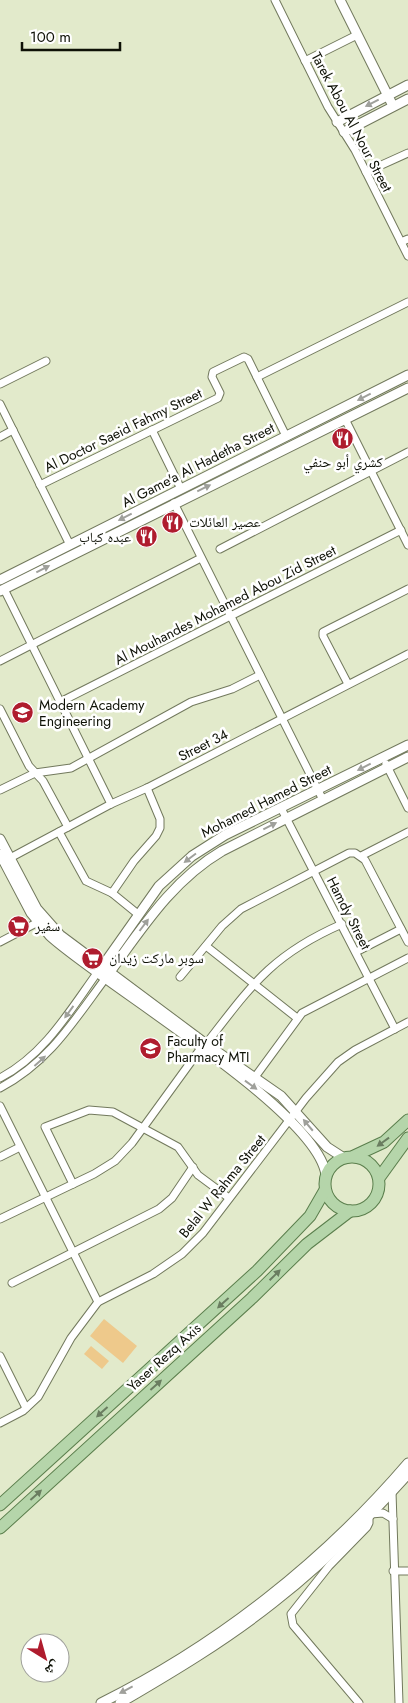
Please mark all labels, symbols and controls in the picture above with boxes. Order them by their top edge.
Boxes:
scale bar [22,20,120,52]
text: 100 m [30,26,71,48]
street label: Tarek Abou Al Nour Street [307,49,398,196]
one-way arrow [365,99,379,107]
street label: Al Doctor Saeid Fahmy Street [41,383,206,477]
one-way arrow [357,393,372,401]
street label: Al Game'a Al Hadetha Street [118,417,278,512]
restaurant icon: كشري أبو حنفي [331,427,355,451]
place label: كشري أبو حنفي [303,452,383,474]
one-way arrow [197,484,211,492]
restaurant icon: عصير العائلات [161,510,185,534]
place label: عصير العائلات [189,512,261,532]
one-way arrow [118,513,133,521]
restaurant icon: عبده كباب [135,525,159,549]
place label: عبده كباب [79,527,131,547]
street label: Al Mouhandes Mohamed Abou Zid Street [111,540,340,670]
one-way arrow [36,565,51,573]
place label: Modern Academy Engineering [39,695,145,731]
school or university icon: Modern Academy Engineering [11,701,35,725]
street label: Street 34 [175,724,231,766]
street label: Mohamed Hamed Street [197,759,335,843]
one-way arrow [357,762,372,771]
one-way arrow [263,822,277,830]
one-way arrow [184,853,197,864]
street label: Hamdy Street [322,873,376,953]
supermarket icon: سفير [7,914,31,938]
place label: سفير [34,916,60,936]
one-way arrow [139,919,150,932]
supermarket icon: سوبر ماركت زيدان [81,946,105,970]
place label: سوبر ماركت زيدان [109,948,204,968]
one-way arrow [64,1006,74,1019]
place label: Faculty of Pharmacy MTI [167,1031,250,1067]
school or university icon: Faculty of Pharmacy MTI [139,1037,163,1061]
one-way arrow [34,1055,46,1067]
one-way arrow [244,1079,257,1090]
one-way arrow [303,1119,314,1132]
street label: Belal W Rahma Street [174,1130,270,1242]
one-way arrow [376,1137,390,1147]
one-way arrow [269,1269,281,1281]
one-way arrow [217,1297,229,1309]
street label: Yaser Rezq Axis [123,1318,206,1396]
one-way arrow [150,1379,162,1391]
one-way arrow [97,1406,109,1418]
one-way arrow [30,1489,42,1501]
north arrow [20,1633,70,1683]
text: ش [41,1656,65,1681]
one-way arrow [120,1685,133,1694]

